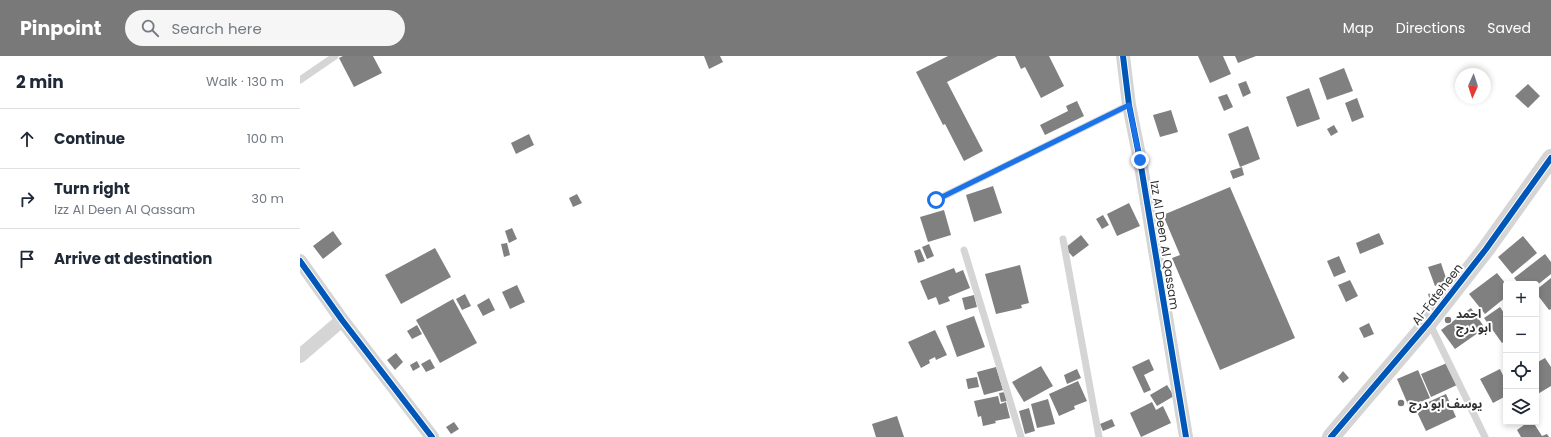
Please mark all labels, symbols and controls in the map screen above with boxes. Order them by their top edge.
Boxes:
search box [125,10,405,46]
text: Pinpoint [20,15,101,42]
icon: search [139,17,161,39]
text: Search here [171,18,262,39]
text: Map [1343,18,1374,38]
text: Directions [1396,18,1465,38]
text: Saved [1487,18,1531,38]
north arrow [1455,68,1491,104]
text: 2 min [16,70,64,94]
text: Walk · 130 m [206,72,284,91]
icon: ahead [16,128,38,150]
text: Continue [54,128,125,149]
text: 100 m [247,129,284,148]
route end [1131,151,1149,169]
text: Turn right [54,178,130,199]
street label: Izz Al Deen Al Qassam [1146,179,1184,311]
icon: right [16,188,38,210]
text: 30 m [251,189,284,208]
route start [927,191,945,209]
text: Izz Al Deen Al Qassam [54,200,195,219]
icon: arrive [16,248,38,270]
text: Arrive at destination [54,248,212,269]
street label: Al-Fateheen [1408,260,1466,328]
map controls [1503,281,1539,425]
button: + [1503,281,1539,317]
place label: احمد ابو درج [1456,305,1491,337]
marker: احمد ابو درج [1443,315,1453,325]
button: − [1503,317,1539,353]
button: locate [1503,353,1539,389]
button: layers [1503,389,1539,425]
place label: يوسف ابو درج [1409,395,1482,413]
marker: يوسف ابو درج [1396,398,1406,408]

